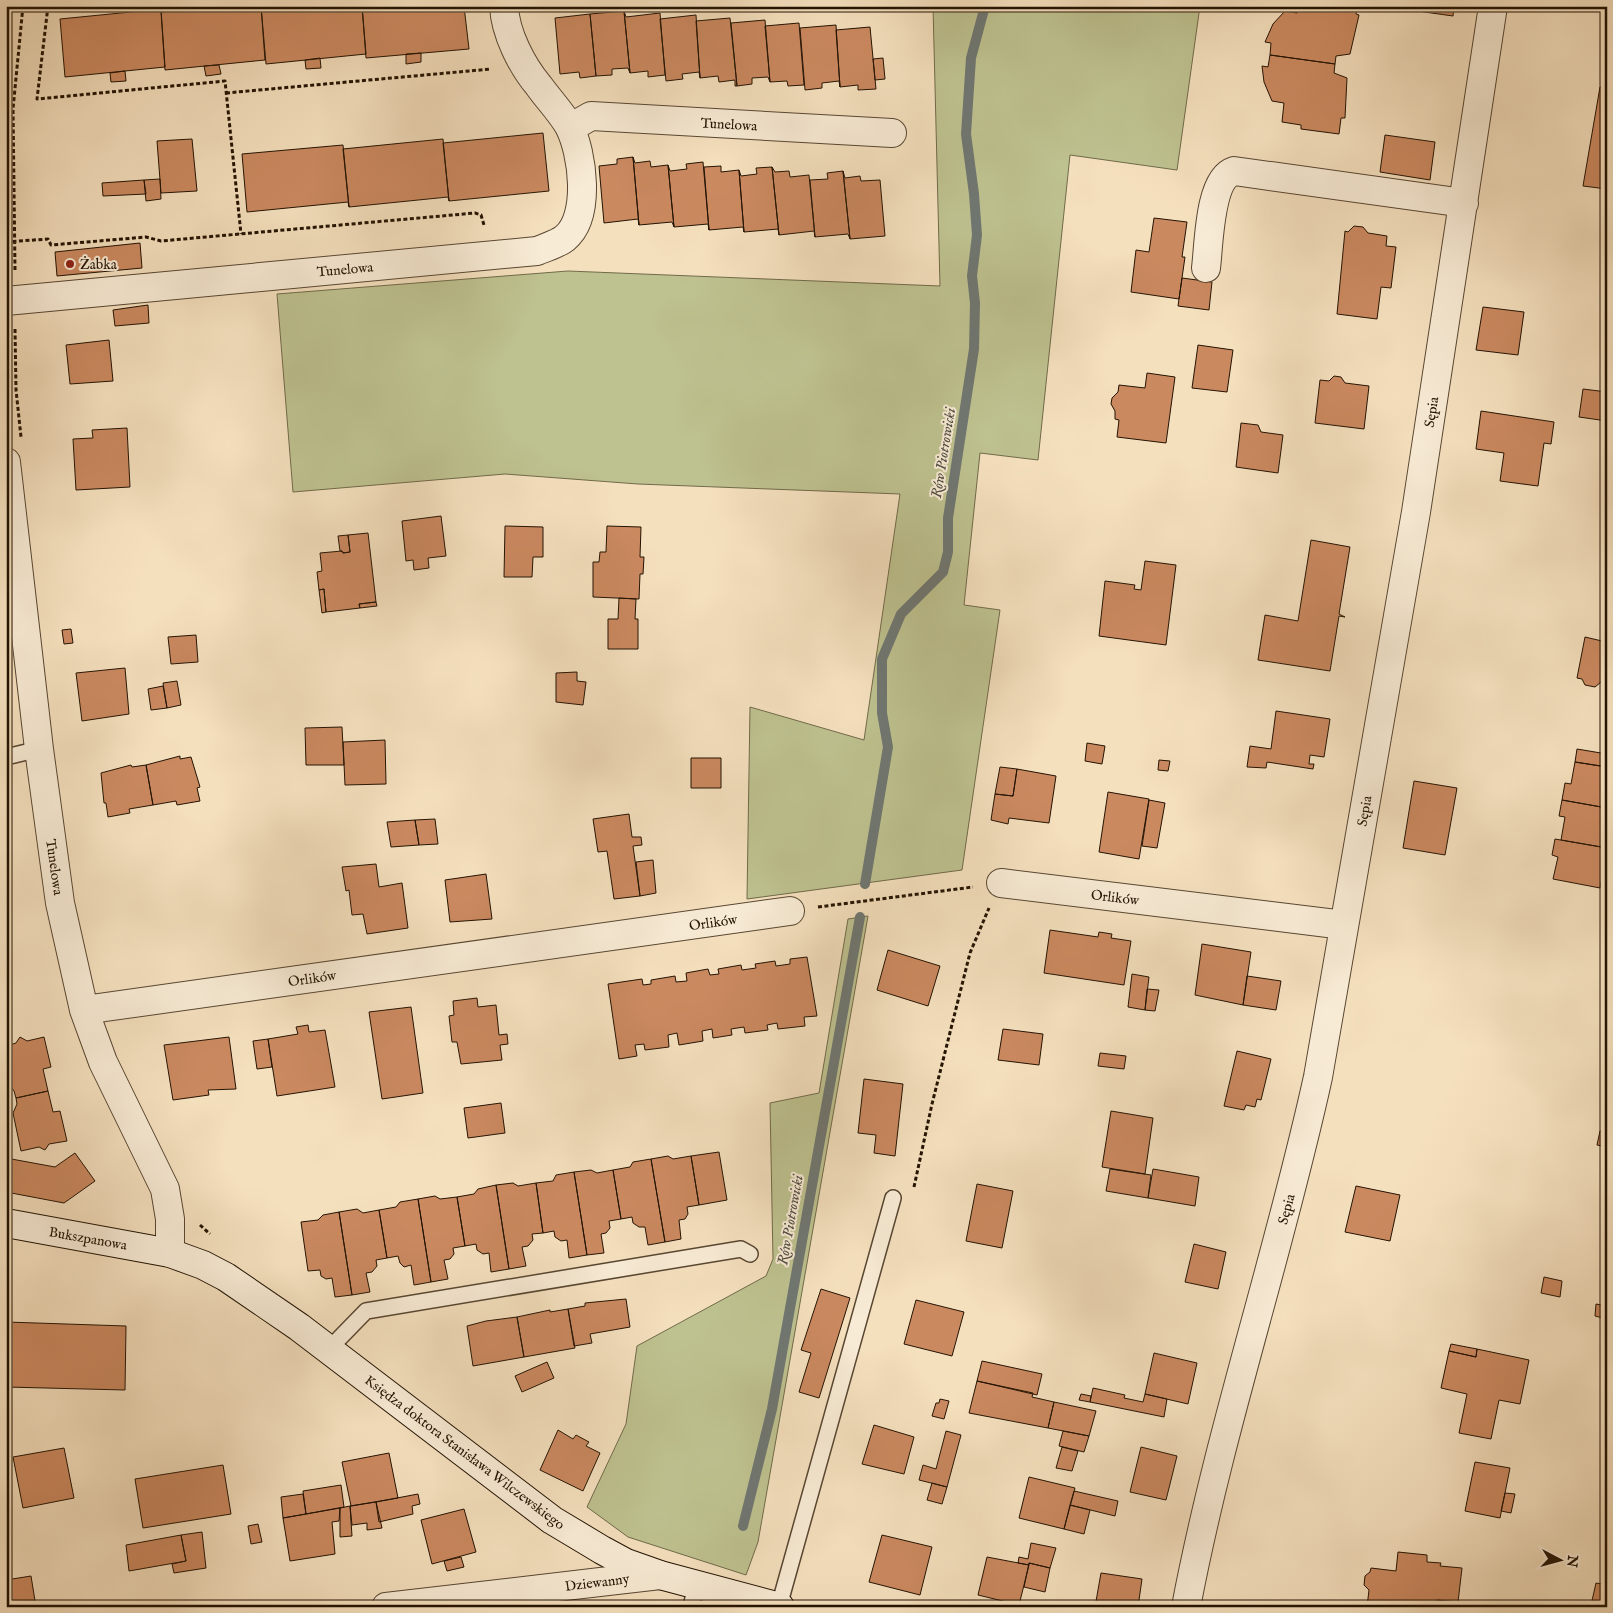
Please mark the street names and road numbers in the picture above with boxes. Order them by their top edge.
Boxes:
street label: Tunelowa [700,115,759,136]
street label: Tunelowa [316,258,375,281]
street label: Sępia [1421,395,1443,429]
street label: Sępia [1353,793,1377,828]
street label: Tunelowa [41,838,67,897]
street label: Orlików [1090,886,1141,910]
street label: Orlików [688,911,739,935]
street label: Orlików [287,967,338,991]
street label: Sępia [1274,1191,1300,1227]
street label: Bukszpanowa [47,1223,129,1255]
street label: Księdza doktora Stanisława Wilczewskiego [361,1372,568,1534]
street label: Dziewanny [564,1570,630,1596]

